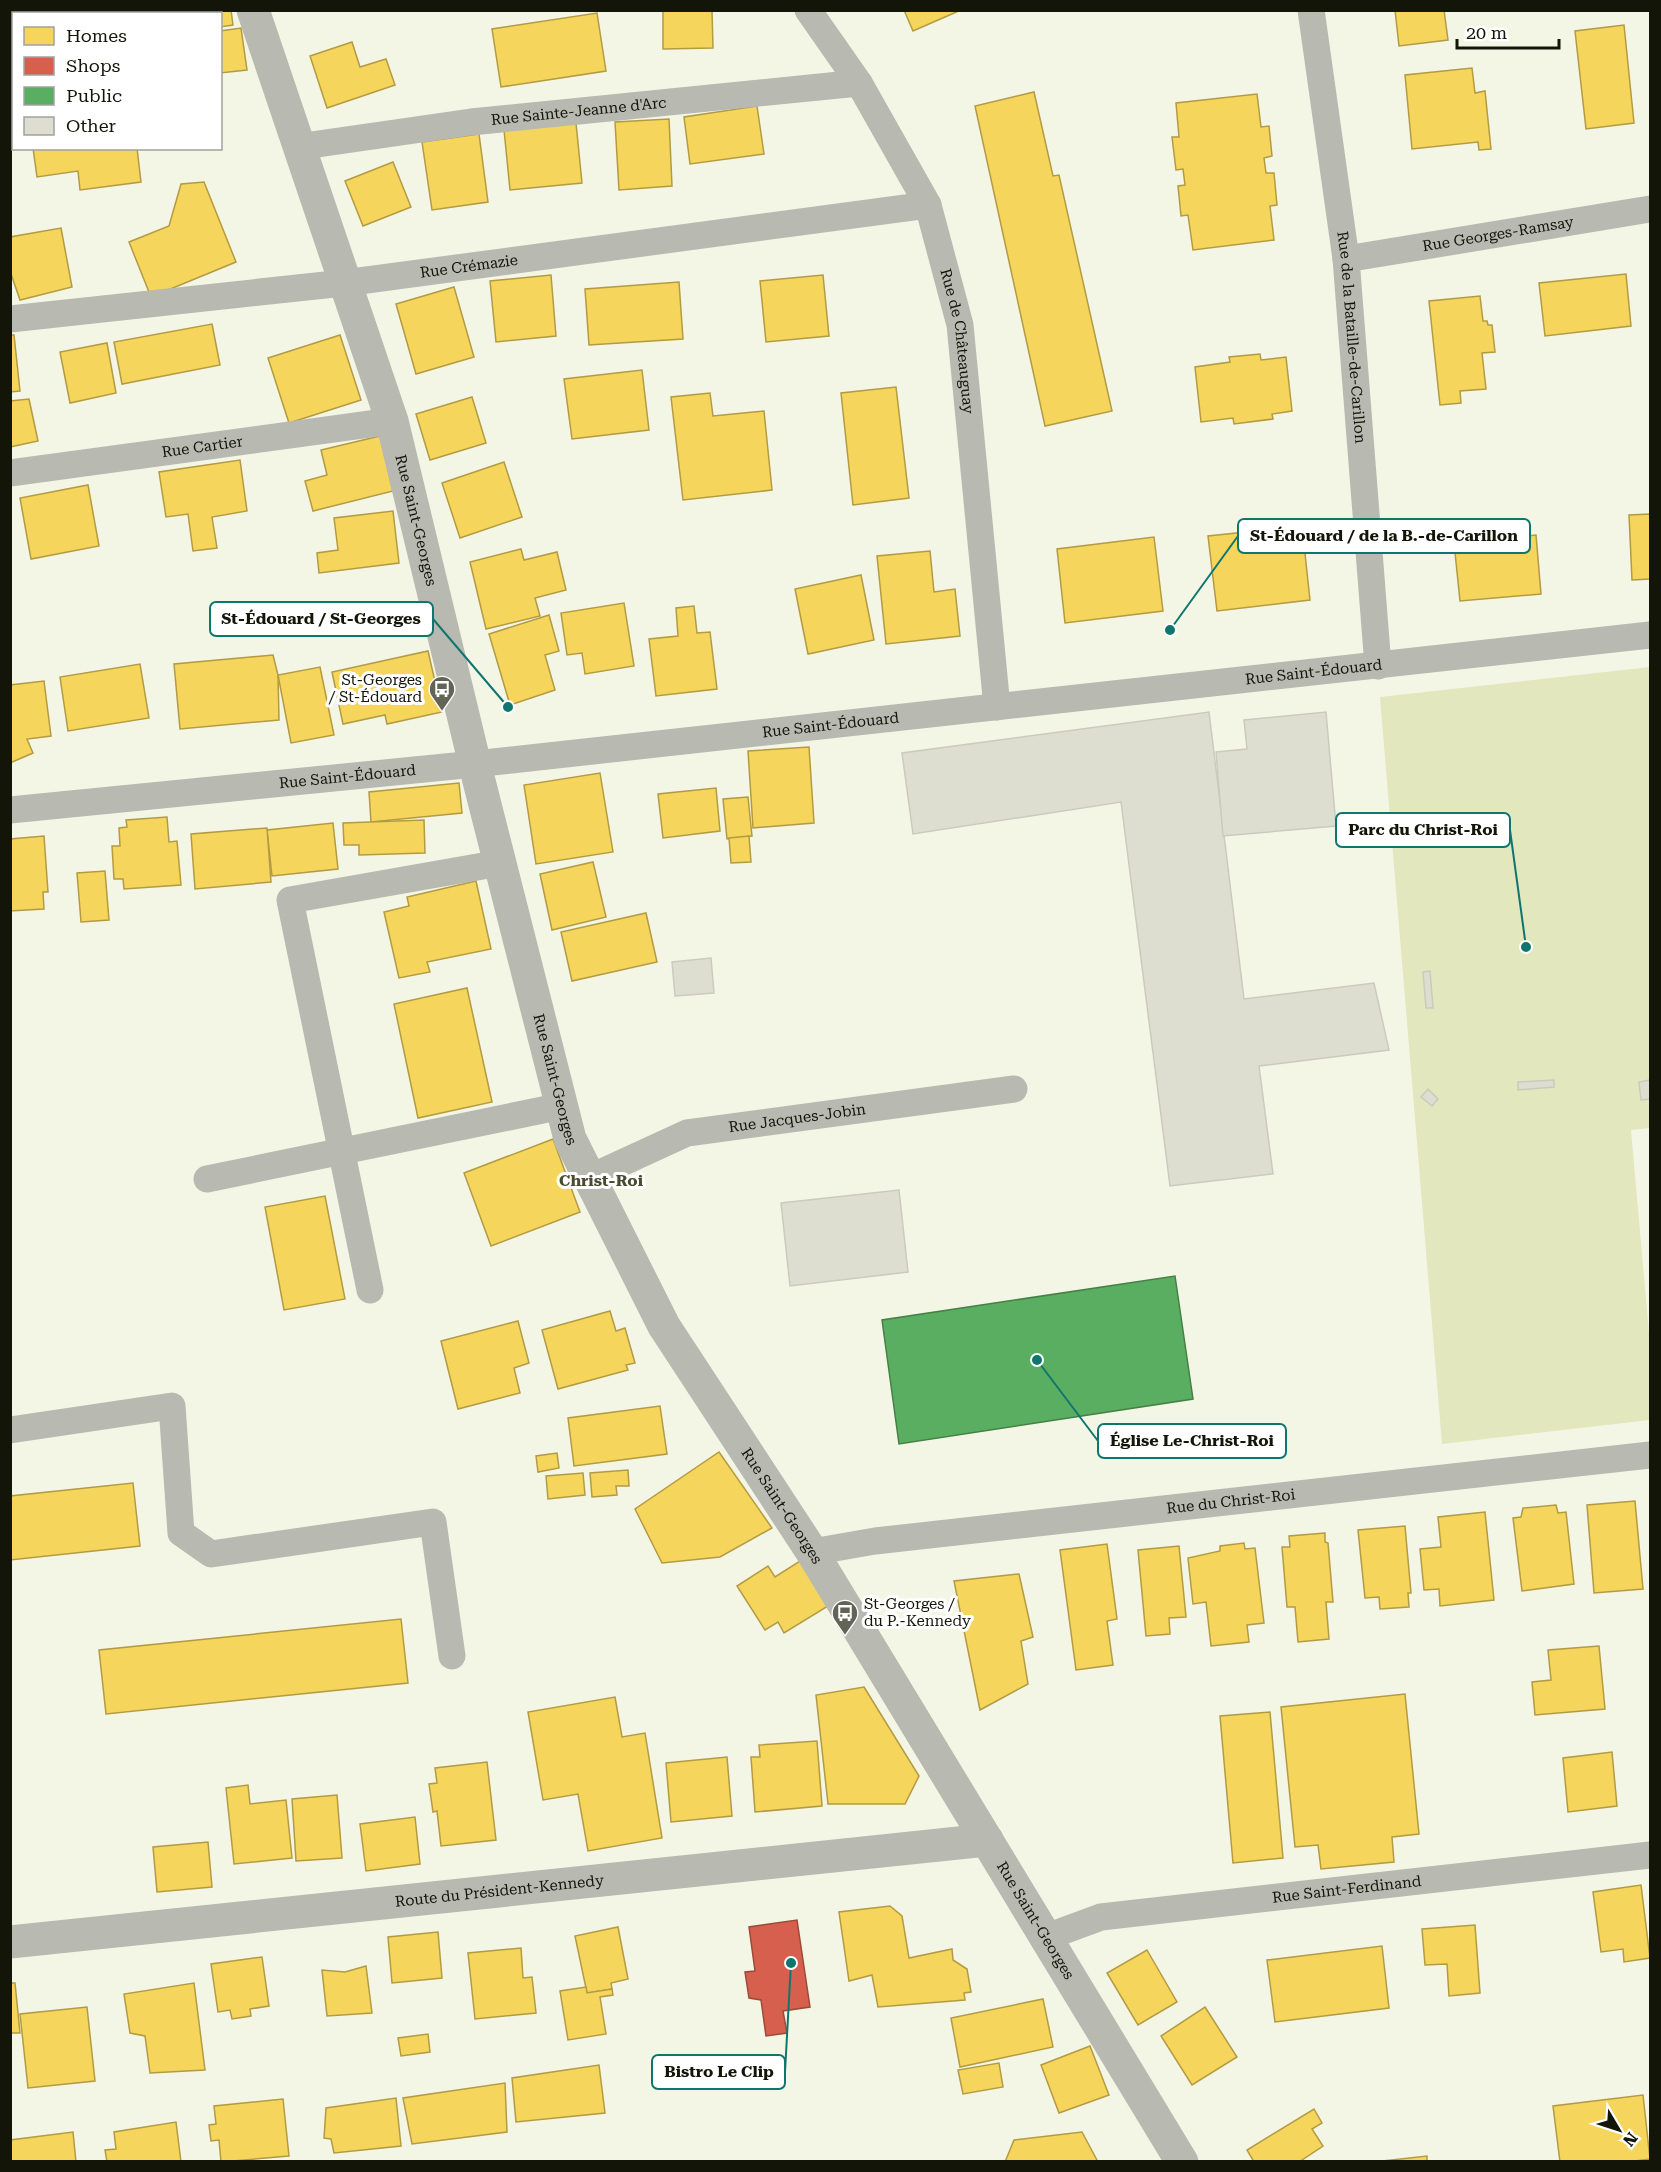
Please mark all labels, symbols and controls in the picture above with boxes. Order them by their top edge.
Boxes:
legend [12,12,222,150]
scale bar [1457,12,1559,50]
text: 20 m [1466,22,1507,43]
text: Homes [66,25,127,46]
text: Shops [66,55,120,76]
text: Public [66,85,122,106]
street label: Rue Sainte-Jeanne d'Arc [490,93,667,129]
text: Other [66,115,116,136]
street label: Rue Georges-Ramsay [1421,213,1575,255]
street label: Rue de la Bataille-de-Carillon [1333,230,1369,444]
street label: Rue Crémazie [419,251,519,282]
street label: Rue de Châteauguay [936,267,978,415]
street label: Rue Cartier [161,432,244,461]
street label: Rue Saint-Georges [391,453,441,588]
callout: St-Édouard / de la B.-de-Carillon [1238,519,1530,553]
text: St-Édouard / de la B.-de-Carillon [1250,526,1518,545]
callout: St-Édouard / St-Georges [210,602,433,636]
text: St-Édouard / St-Georges [221,609,421,628]
street label: Rue Saint-Édouard [1244,655,1383,688]
place label: St-Georges / St-Édouard [328,671,422,706]
bus stop icon: St-Georges / St-Édouard [427,674,457,712]
street label: Rue Saint-Édouard [761,708,900,741]
street label: Rue Saint-Édouard [278,761,417,792]
callout: Parc du Christ-Roi [1336,813,1510,847]
text: Parc du Christ-Roi [1348,820,1499,839]
street label: Rue Saint-Georges [529,1012,581,1148]
street label: Rue Jacques-Jobin [727,1100,867,1136]
district label: Christ-Roi [559,1171,644,1190]
callout: Église Le-Christ-Roi [1098,1424,1286,1458]
text: Église Le-Christ-Roi [1110,1431,1275,1450]
street label: Rue Saint-Georges [737,1445,826,1567]
street label: Rue du Christ-Roi [1166,1485,1296,1518]
place label: St-Georges / du P.-Kennedy [864,1595,971,1630]
bus stop icon: St-Georges / du P.-Kennedy [830,1598,860,1636]
street label: Rue Saint-Georges [993,1858,1078,1983]
street label: Route du Président-Kennedy [394,1871,605,1911]
street label: Rue Saint-Ferdinand [1271,1872,1423,1907]
callout: Bistro Le Clip [652,2055,785,2089]
text: Bistro Le Clip [664,2062,774,2081]
north arrow [1589,2100,1649,2160]
text: N [1619,2128,1642,2150]

